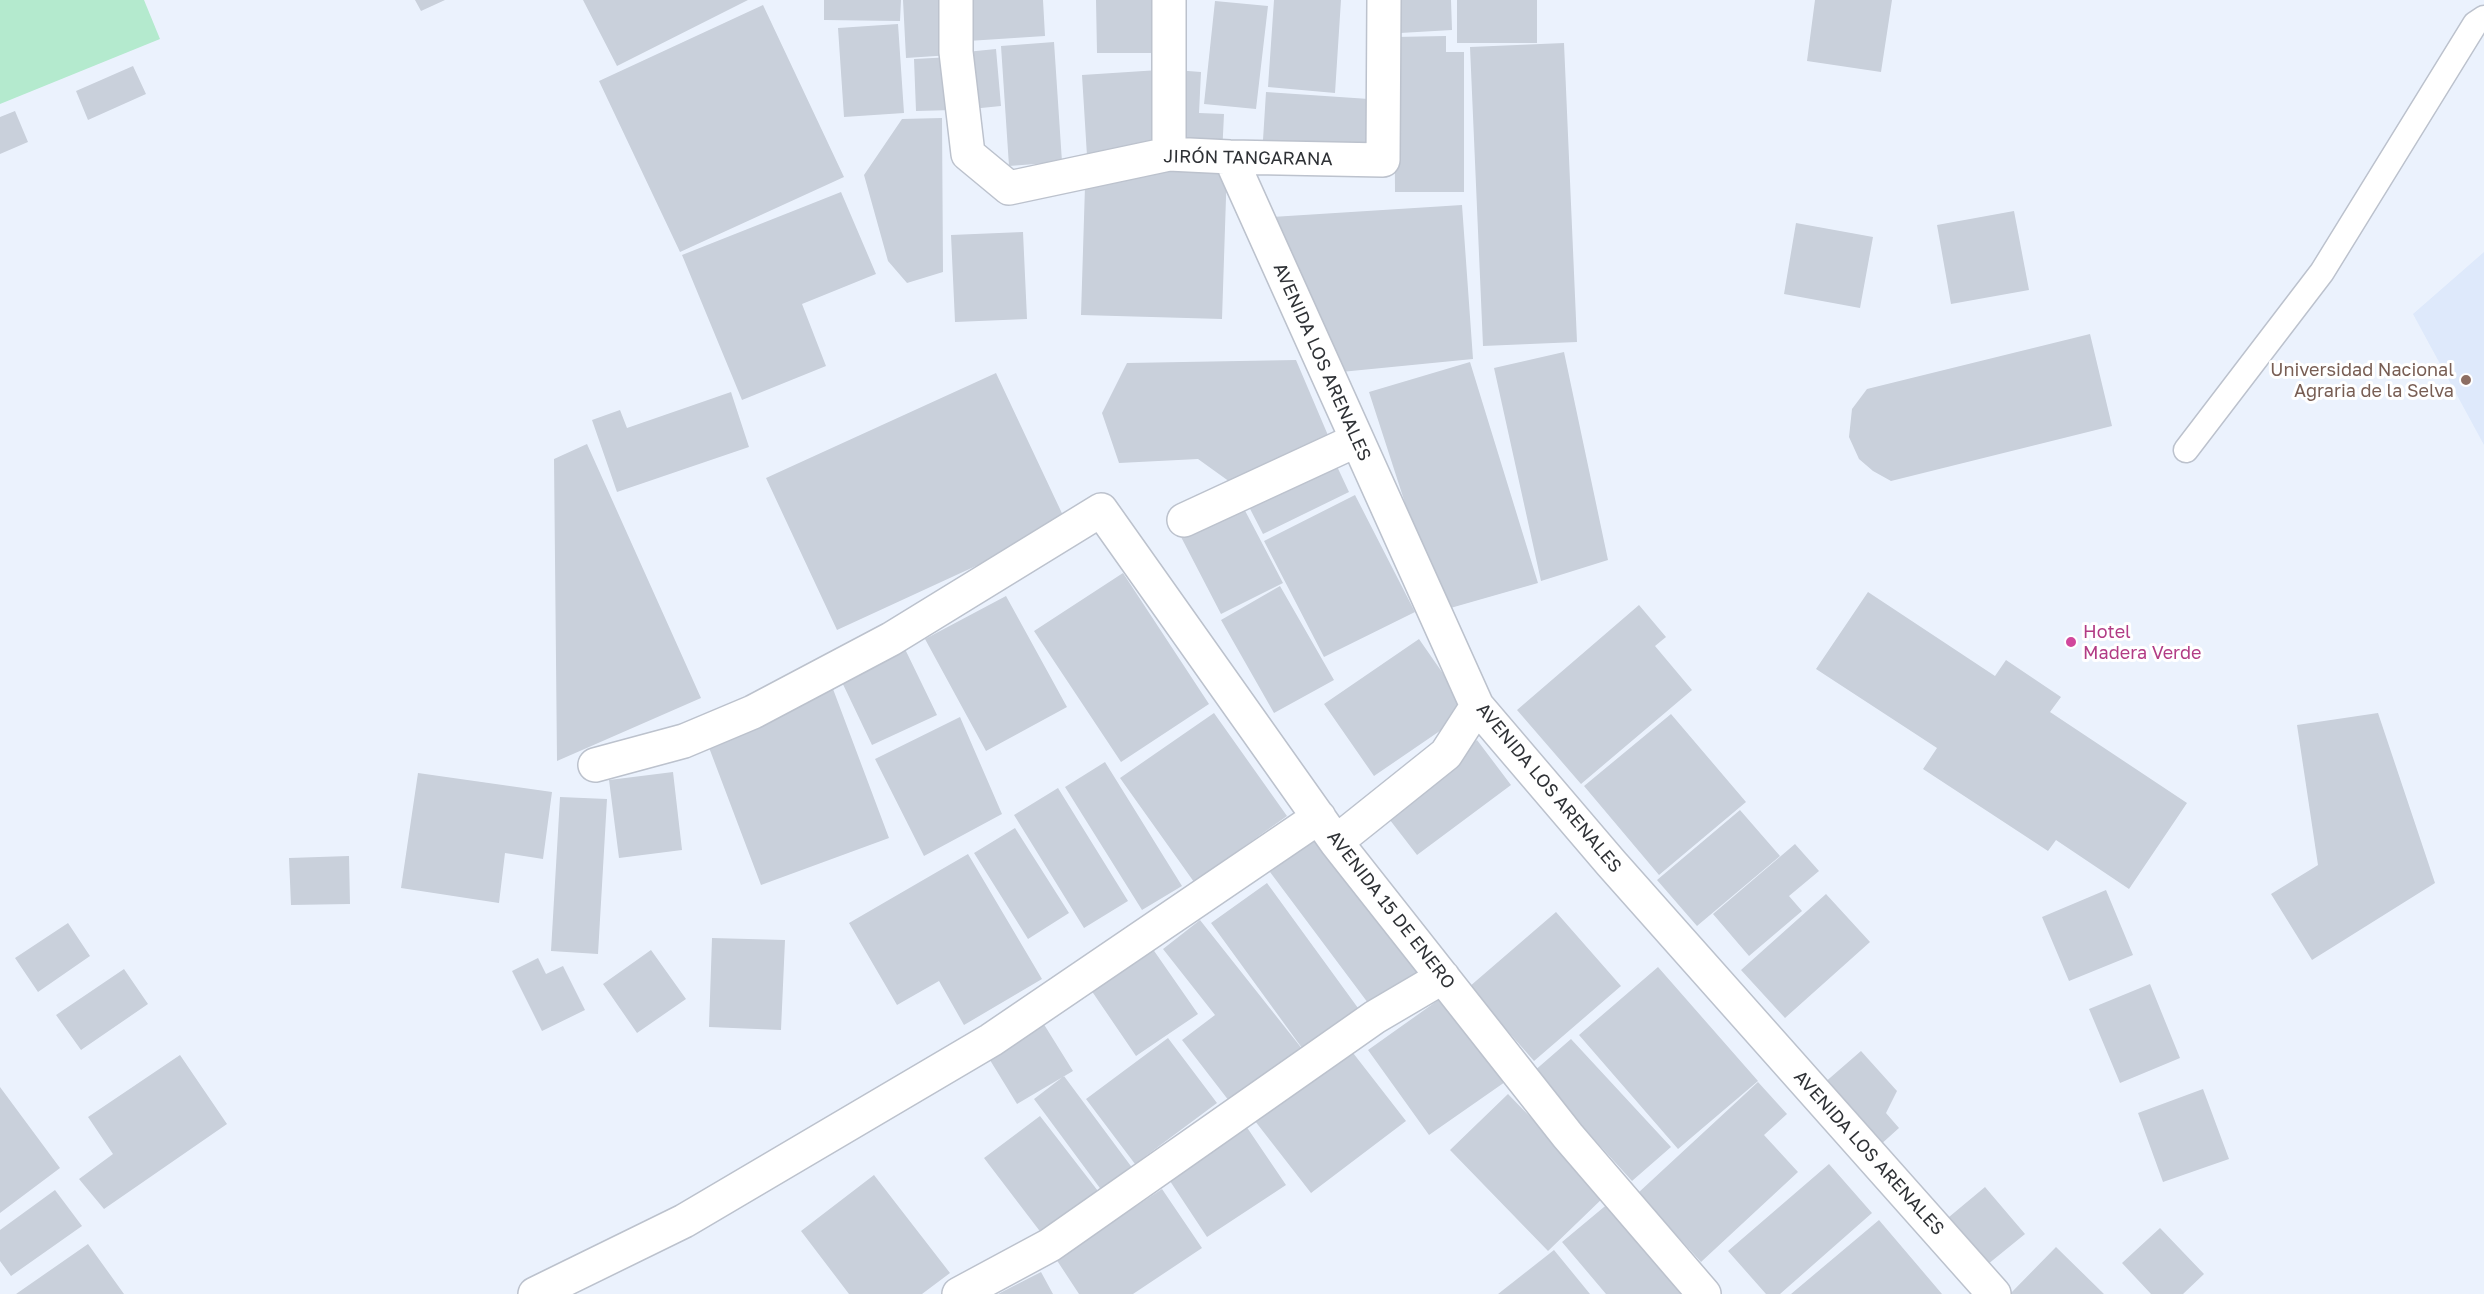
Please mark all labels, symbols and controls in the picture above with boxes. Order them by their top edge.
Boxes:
street label: JIRÓN TANGARANA [1163,146,1333,170]
street label: AVENIDA LOS ARENALES [1269,260,1375,464]
place label: Universidad Nacional Agraria de la Selva [2270,359,2454,401]
marker: Universidad Nacional Agraria de la Selva [2459,373,2473,387]
place label: Hotel Madera Verde [2083,621,2201,664]
marker: Hotel Madera Verde [2064,635,2078,649]
street label: AVENIDA LOS ARENALES [1472,699,1626,877]
street label: AVENIDA 15 DE ENERO [1323,827,1459,993]
street label: AVENIDA LOS ARENALES [1789,1066,1949,1240]

